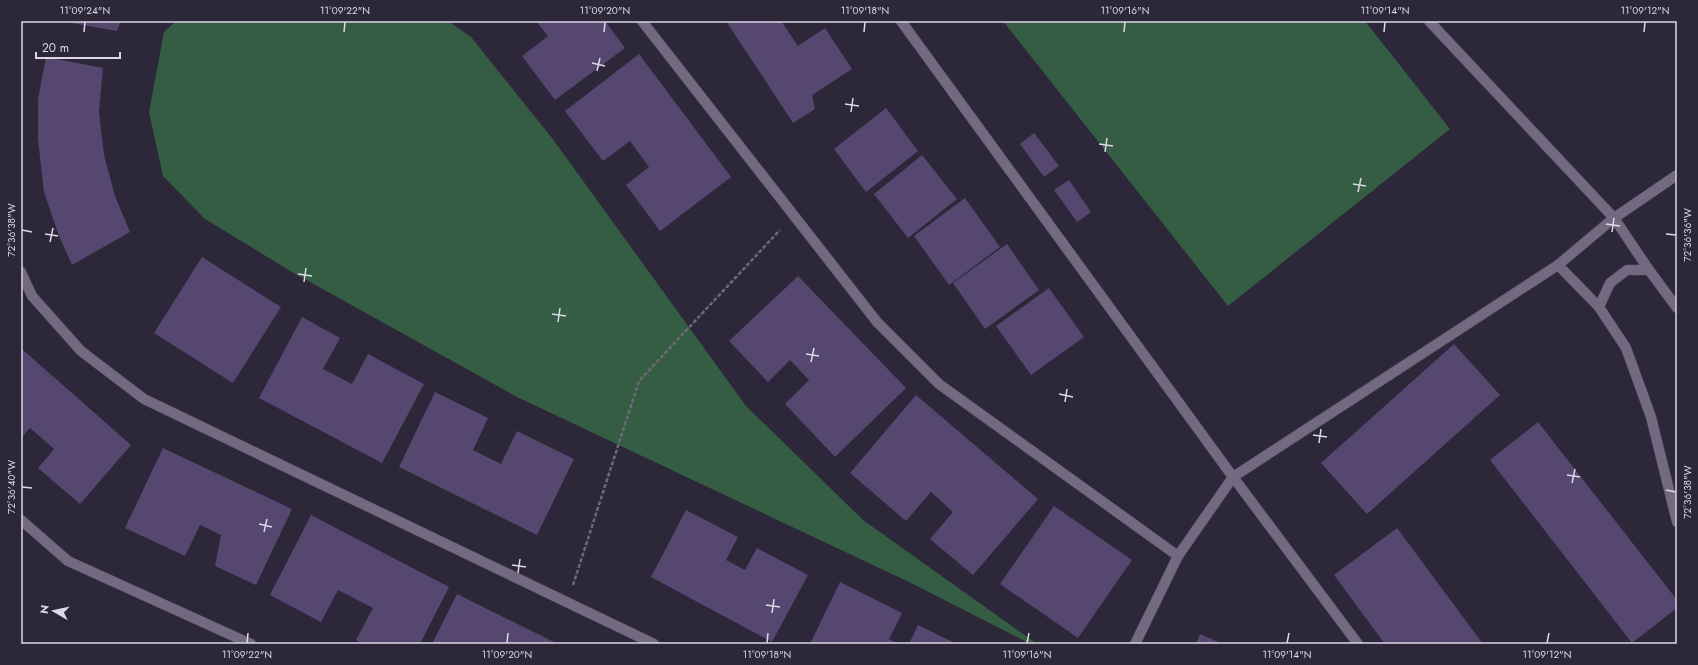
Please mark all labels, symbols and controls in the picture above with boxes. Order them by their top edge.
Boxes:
text: 11°09'24"N [60,3,110,18]
text: 11°09'22"N [320,3,370,18]
text: 11°09'20"N [580,3,630,18]
text: 11°09'18"N [841,3,889,18]
text: 11°09'16"N [1100,3,1150,18]
text: 11°09'14"N [1360,3,1410,18]
text: 11°09'12"N [1621,3,1669,18]
scale bar [36,34,120,60]
text: 20 m [42,39,69,57]
text: 72°36'38"W [4,203,19,257]
text: 72°36'36"W [1680,208,1695,262]
text: 72°36'40"W [4,460,19,514]
text: 72°36'38"W [1680,465,1695,519]
north arrow [34,591,74,631]
text: N [36,604,53,615]
text: 11°09'22"N [222,647,272,662]
text: 11°09'20"N [482,647,532,662]
text: 11°09'18"N [743,647,791,662]
text: 11°09'16"N [1002,647,1052,662]
text: 11°09'14"N [1262,647,1312,662]
text: 11°09'12"N [1523,647,1571,662]

